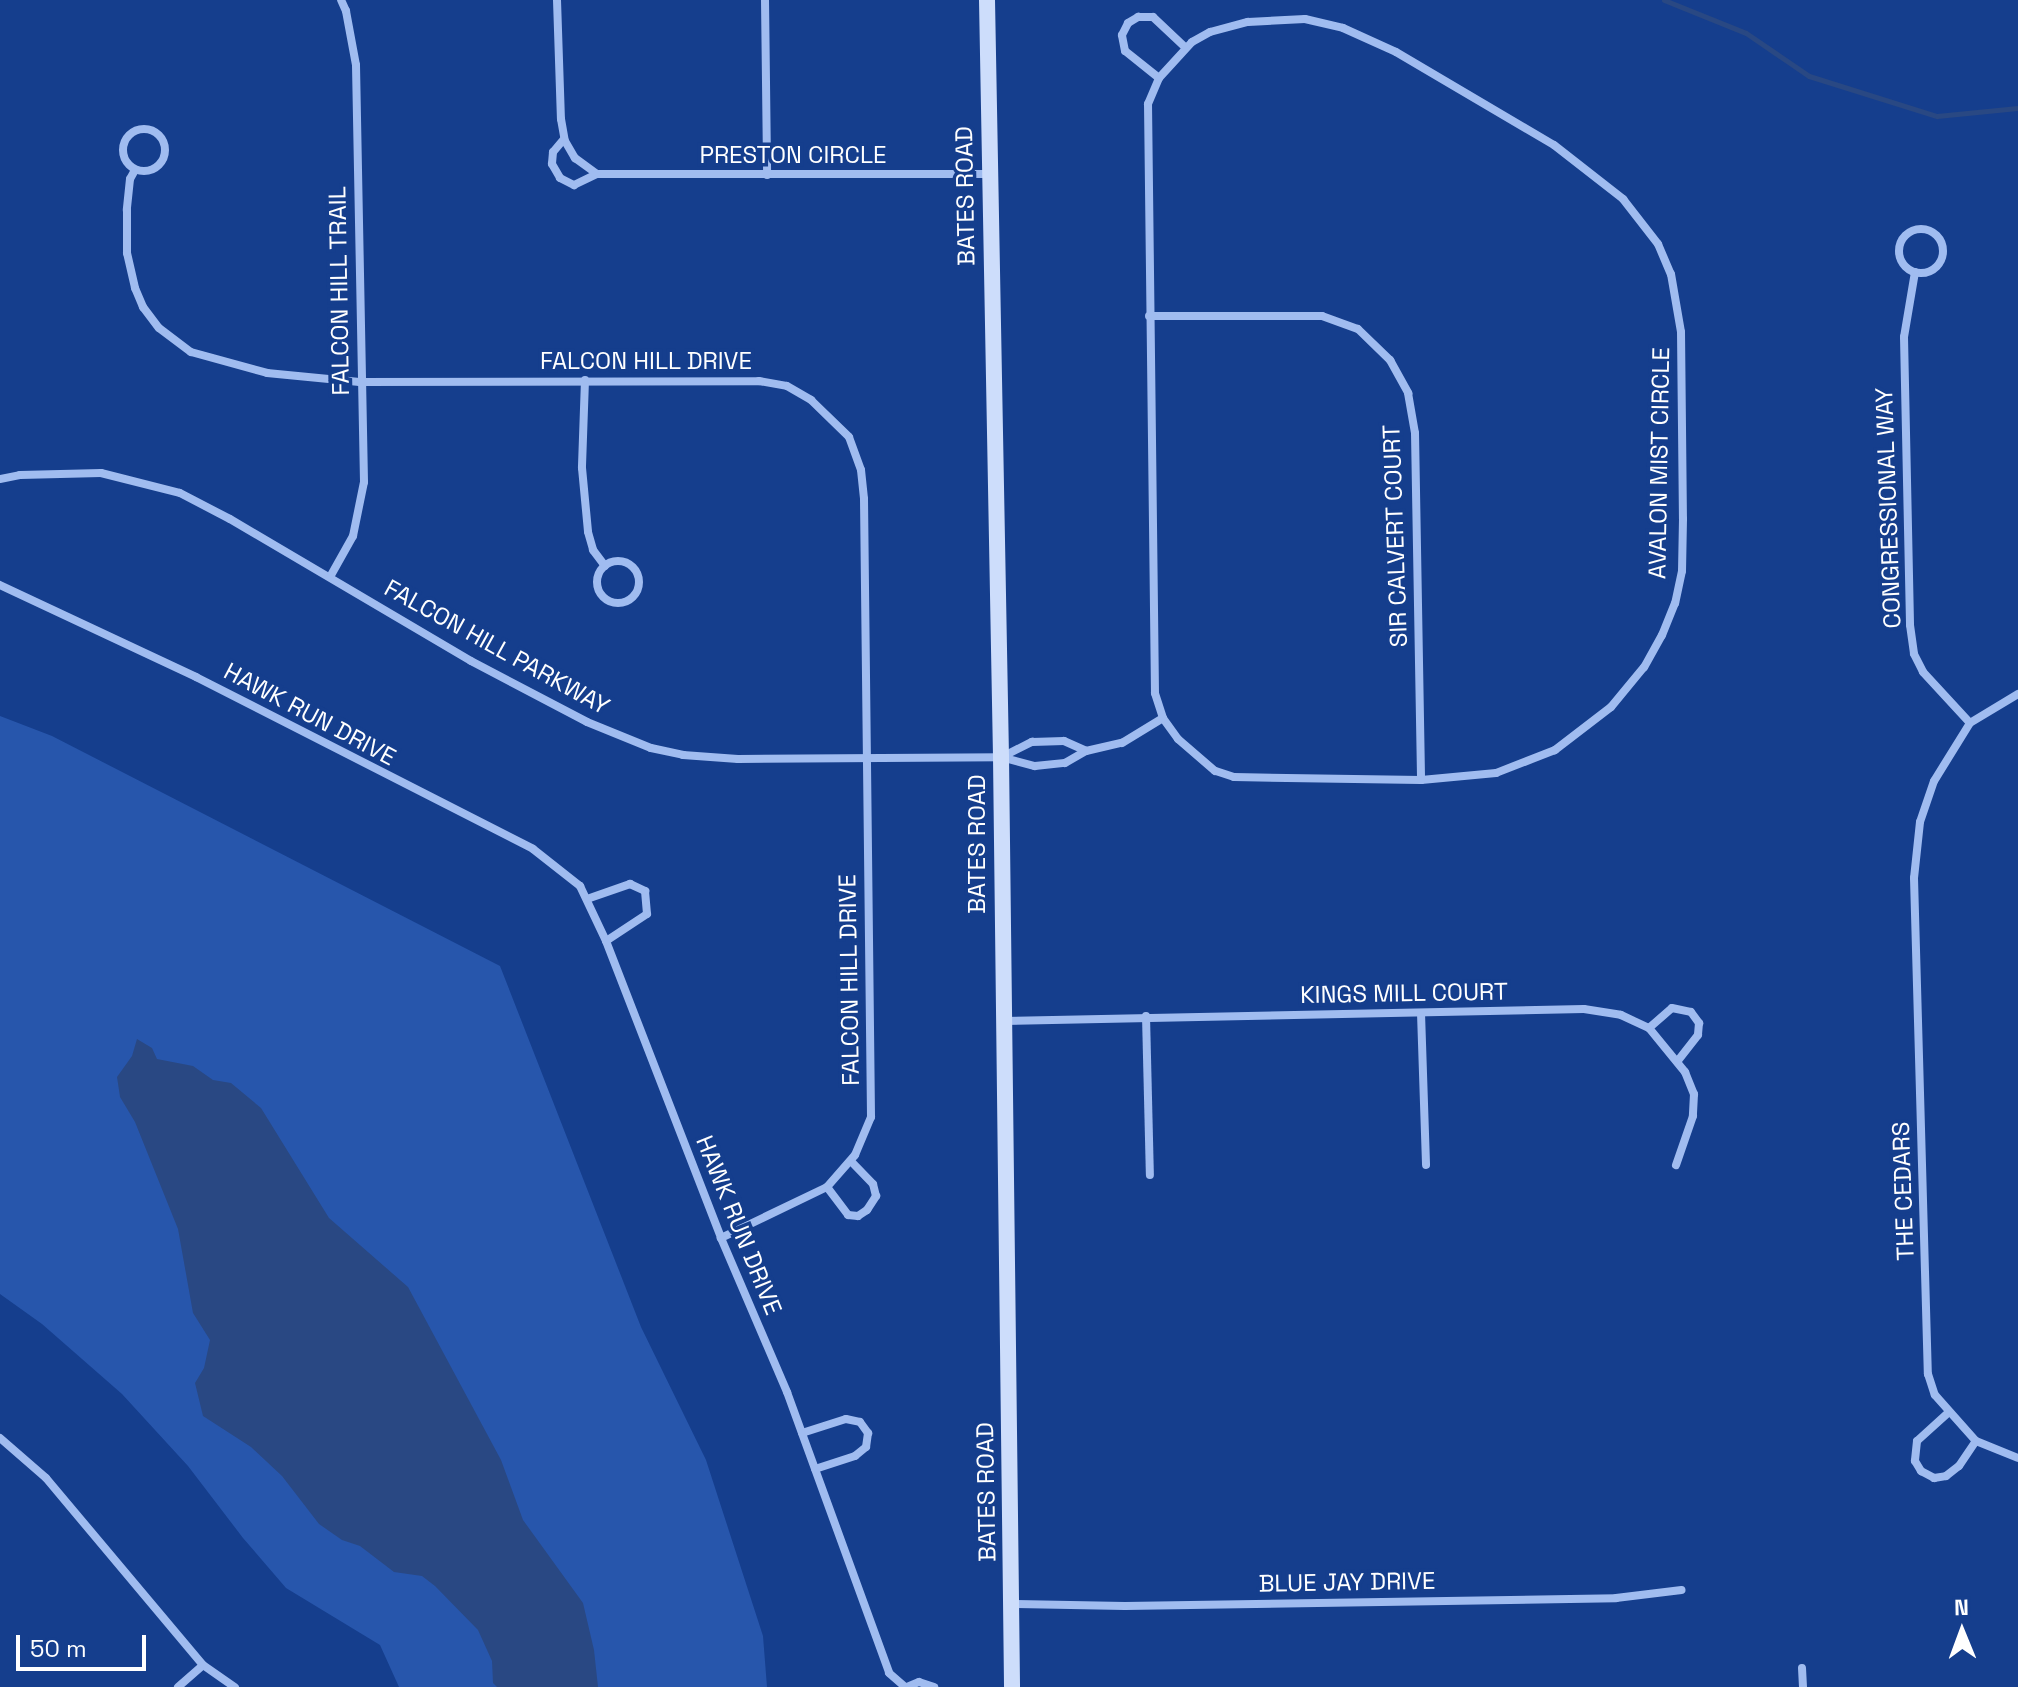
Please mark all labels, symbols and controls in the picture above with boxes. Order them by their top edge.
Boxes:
street label: BATES ROAD [949,126,981,266]
street label: PRESTON CIRCLE [699,141,887,169]
street label: FALCON HILL TRAIL [323,185,355,397]
street label: AVALON MIST CIRCLE [1643,346,1675,580]
street label: FALCON HILL DRIVE [540,347,752,375]
street label: CONGRESSIONAL WAY [1869,387,1907,629]
street label: SIR CALVERT COURT [1377,424,1413,648]
street label: FALCON HILL PARKWAY [379,573,615,721]
street label: HAWK RUN DRIVE [219,657,401,771]
street label: BATES ROAD [963,774,991,914]
street label: FALCON HILL DRIVE [833,874,865,1086]
street label: KINGS MILL COURT [1299,977,1509,1009]
street label: THE CEDARS [1886,1121,1920,1261]
street label: HAWK RUN DRIVE [690,1131,788,1319]
street label: BATES ROAD [970,1422,1002,1562]
street label: BLUE JAY DRIVE [1258,1566,1436,1598]
north arrow [1922,1591,2002,1671]
text: N [1954,1593,1969,1621]
scale bar [20,1619,150,1669]
text: 50 m [30,1633,87,1664]

